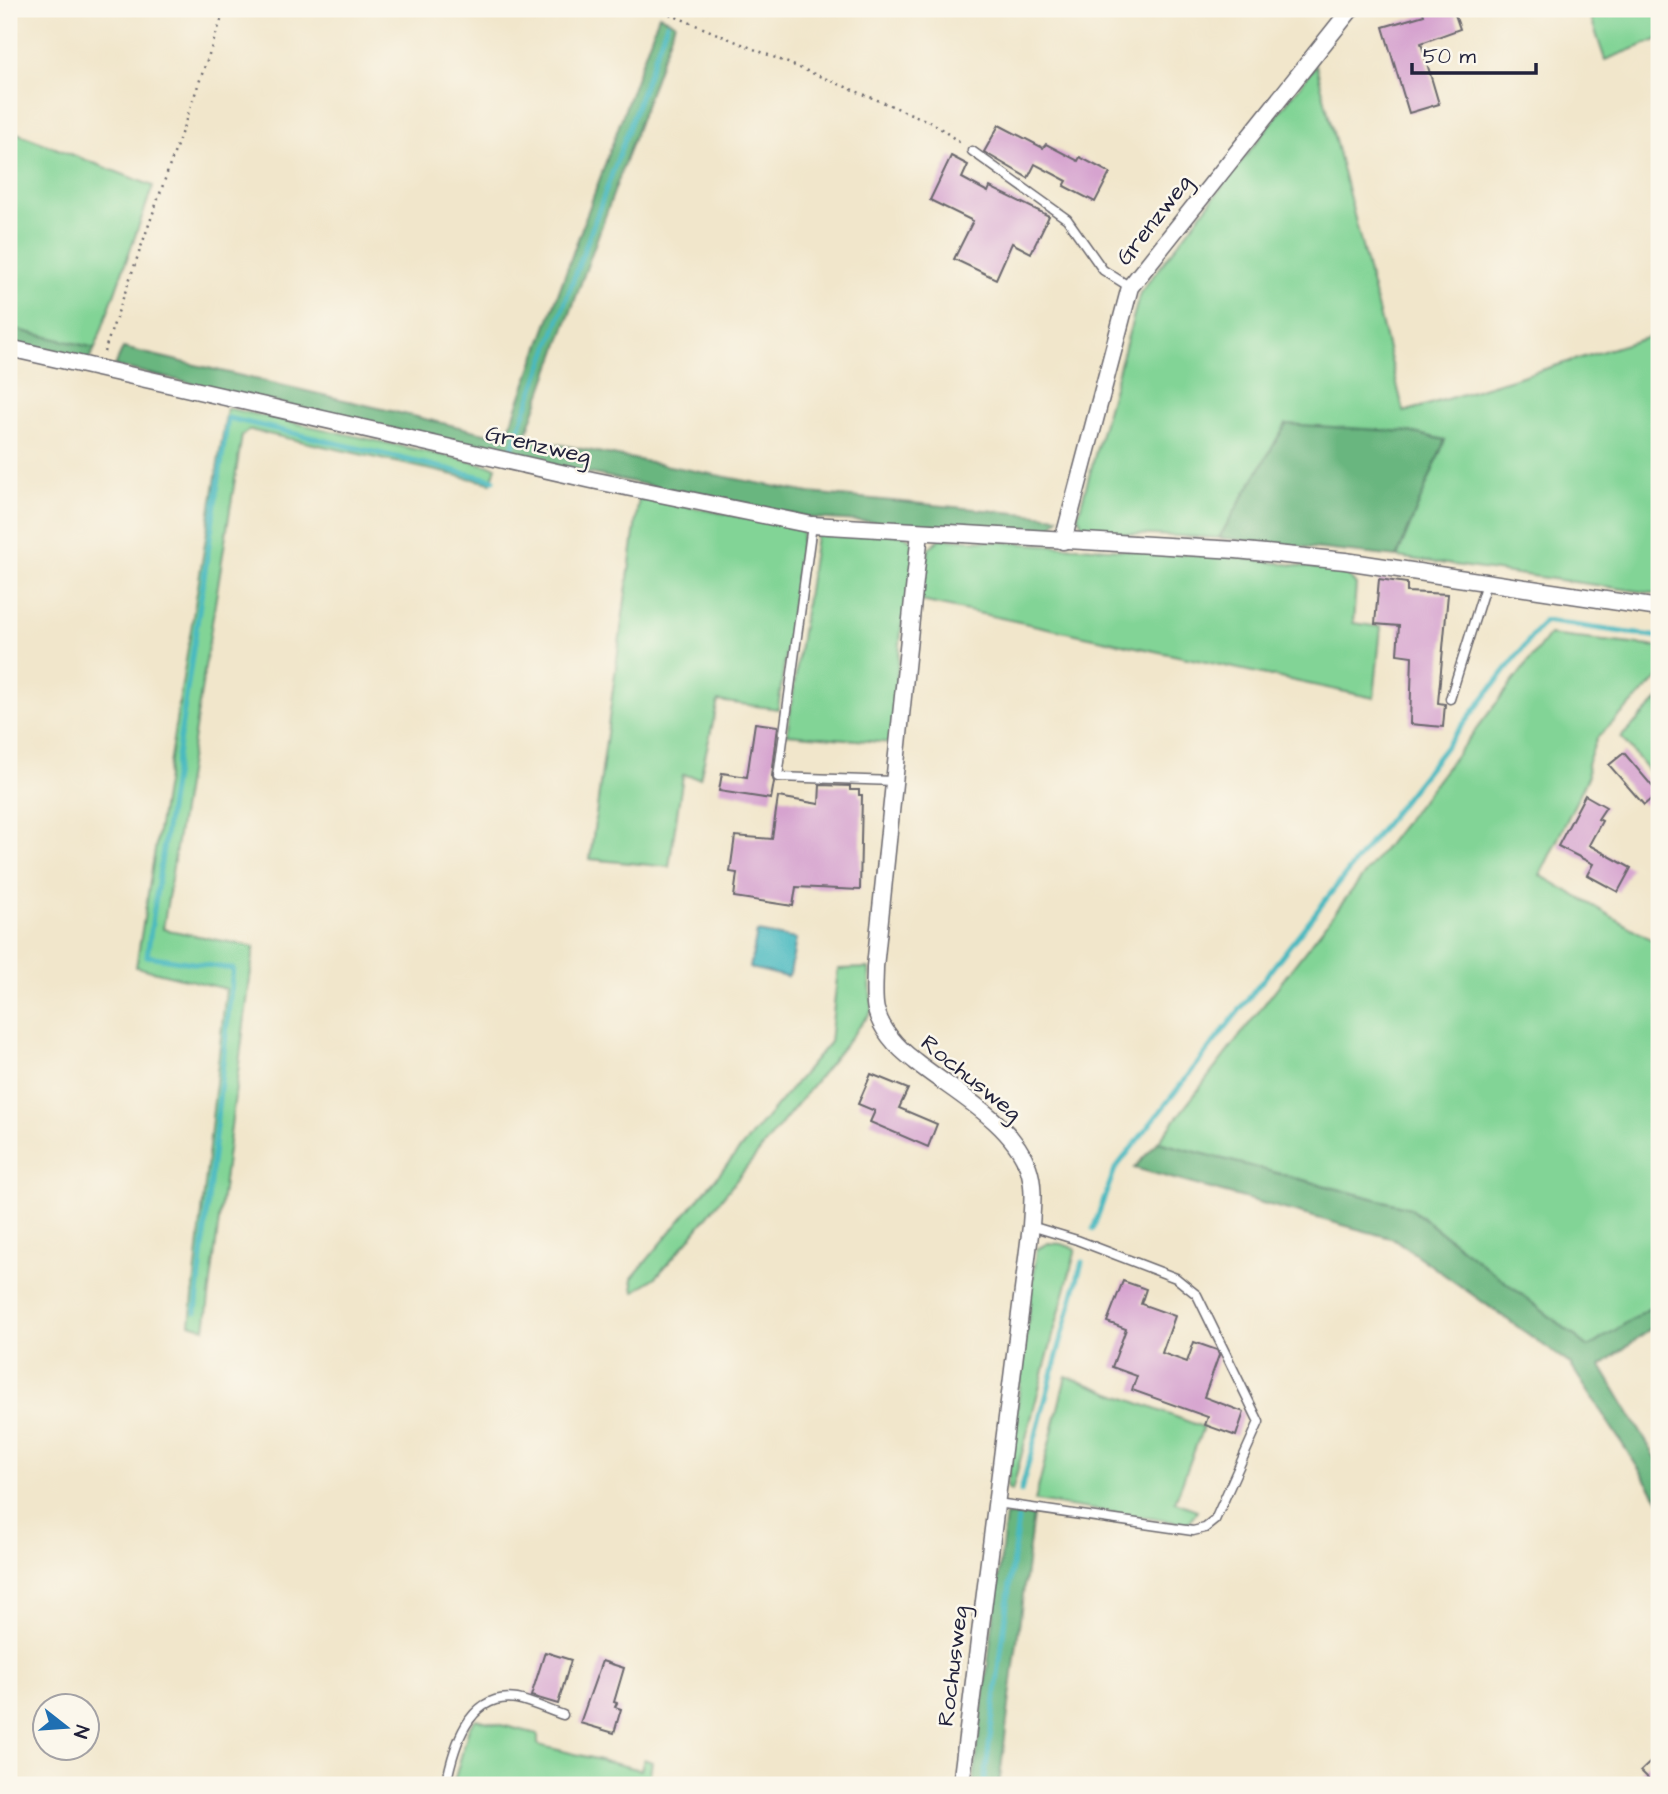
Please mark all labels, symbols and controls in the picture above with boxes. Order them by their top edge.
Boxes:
scale bar [1412,32,1537,76]
text: 50 m [1423,42,1477,71]
street label: Grenzweg [1108,168,1200,273]
street label: Grenzweg [482,417,594,474]
street label: Rochusweg [913,1027,1028,1129]
street label: Rochusweg [930,1604,977,1728]
north arrow [32,1692,102,1762]
text: N [66,1722,95,1741]

